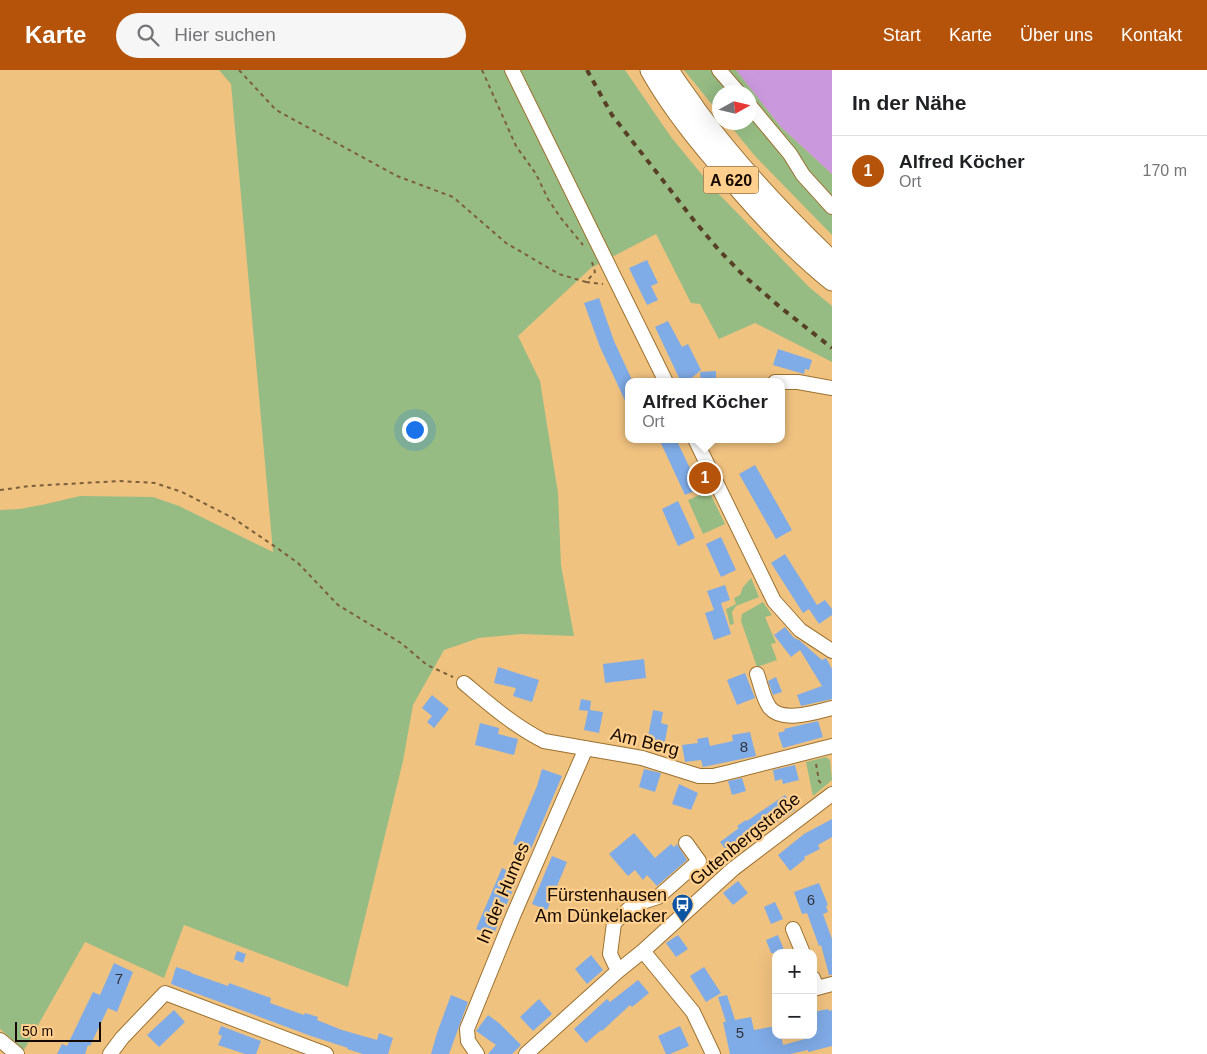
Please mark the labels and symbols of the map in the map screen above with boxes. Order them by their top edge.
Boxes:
north arrow [712,85,757,130]
road number: A 620 [704,166,758,194]
your location [402,417,428,443]
pin: 1 [689,459,721,497]
street label: Am Berg [609,724,681,760]
house number: 8 [740,738,748,755]
street label: Gutenbergstraße [686,788,804,890]
street label: In der Humes [473,839,533,947]
place label: Fürstenhausen Am Dünkelacker [535,885,667,926]
house number: 6 [807,891,815,908]
bus stop icon: Fürstenhausen Am Dünkelacker [671,893,695,924]
house number: 7 [115,970,123,987]
scale bar [15,1019,101,1042]
house number: 5 [736,1024,744,1041]

